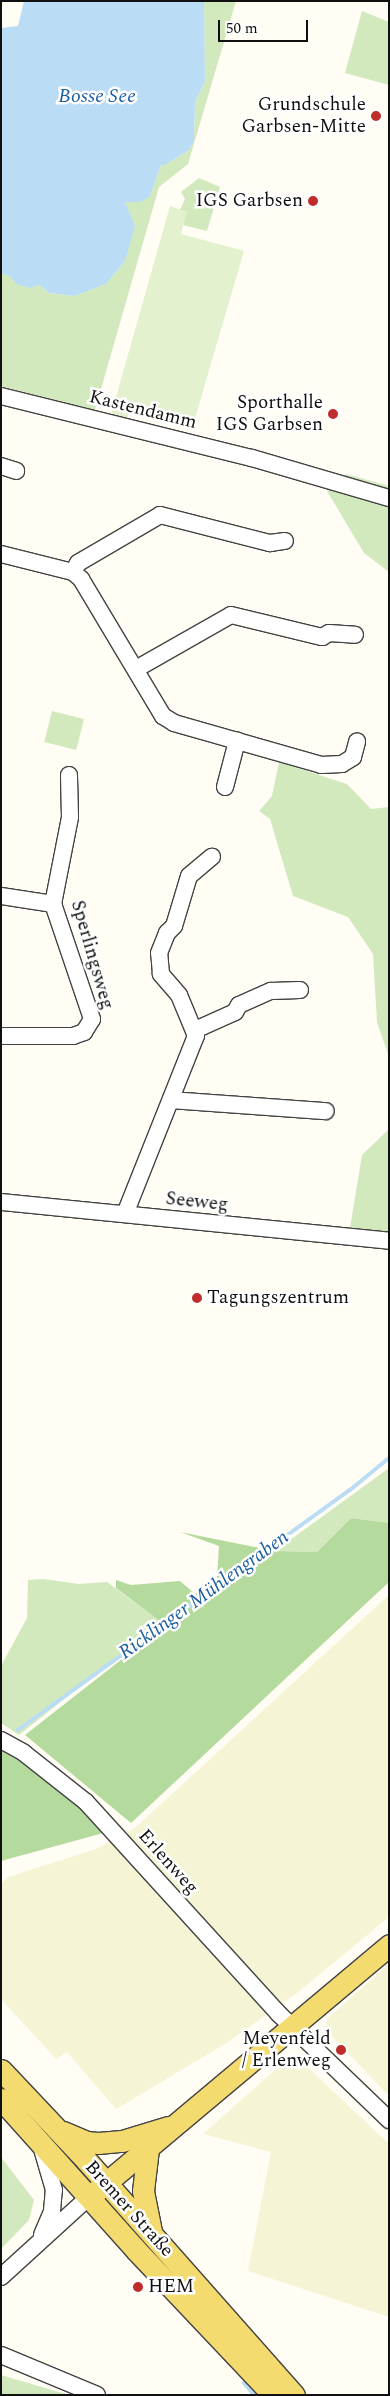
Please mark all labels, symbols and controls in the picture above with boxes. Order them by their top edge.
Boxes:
scale bar [220,10,310,42]
text: 50 m [226,17,258,40]
water label: Bosse See [58,84,136,108]
place label: Grundschule Garbsen-Mitte [242,94,366,138]
marker: Grundschule Garbsen-Mitte [370,110,382,122]
place label: IGS Garbsen [196,190,303,212]
marker: IGS Garbsen [307,195,319,207]
street label: Kastendamm [87,386,199,434]
place label: Sporthalle IGS Garbsen [216,392,323,436]
marker: Sporthalle IGS Garbsen [327,408,339,420]
street label: Sperlingsweg [66,898,118,1012]
street label: Seeweg [165,1187,229,1217]
place label: Tagungszentrum [207,1287,349,1309]
marker: Tagungszentrum [191,1292,203,1304]
water label: Ricklinger Mühlengraben [114,1525,294,1665]
street label: Erlenweg [133,1825,203,1899]
place label: Meyenfeld / Erlenweg [242,2028,331,2072]
marker: Meyenfeld / Erlenweg [335,2044,347,2056]
street label: Bremer Straße [80,2156,178,2262]
place label: HEM [148,2276,194,2298]
marker: HEM [132,2281,144,2293]

